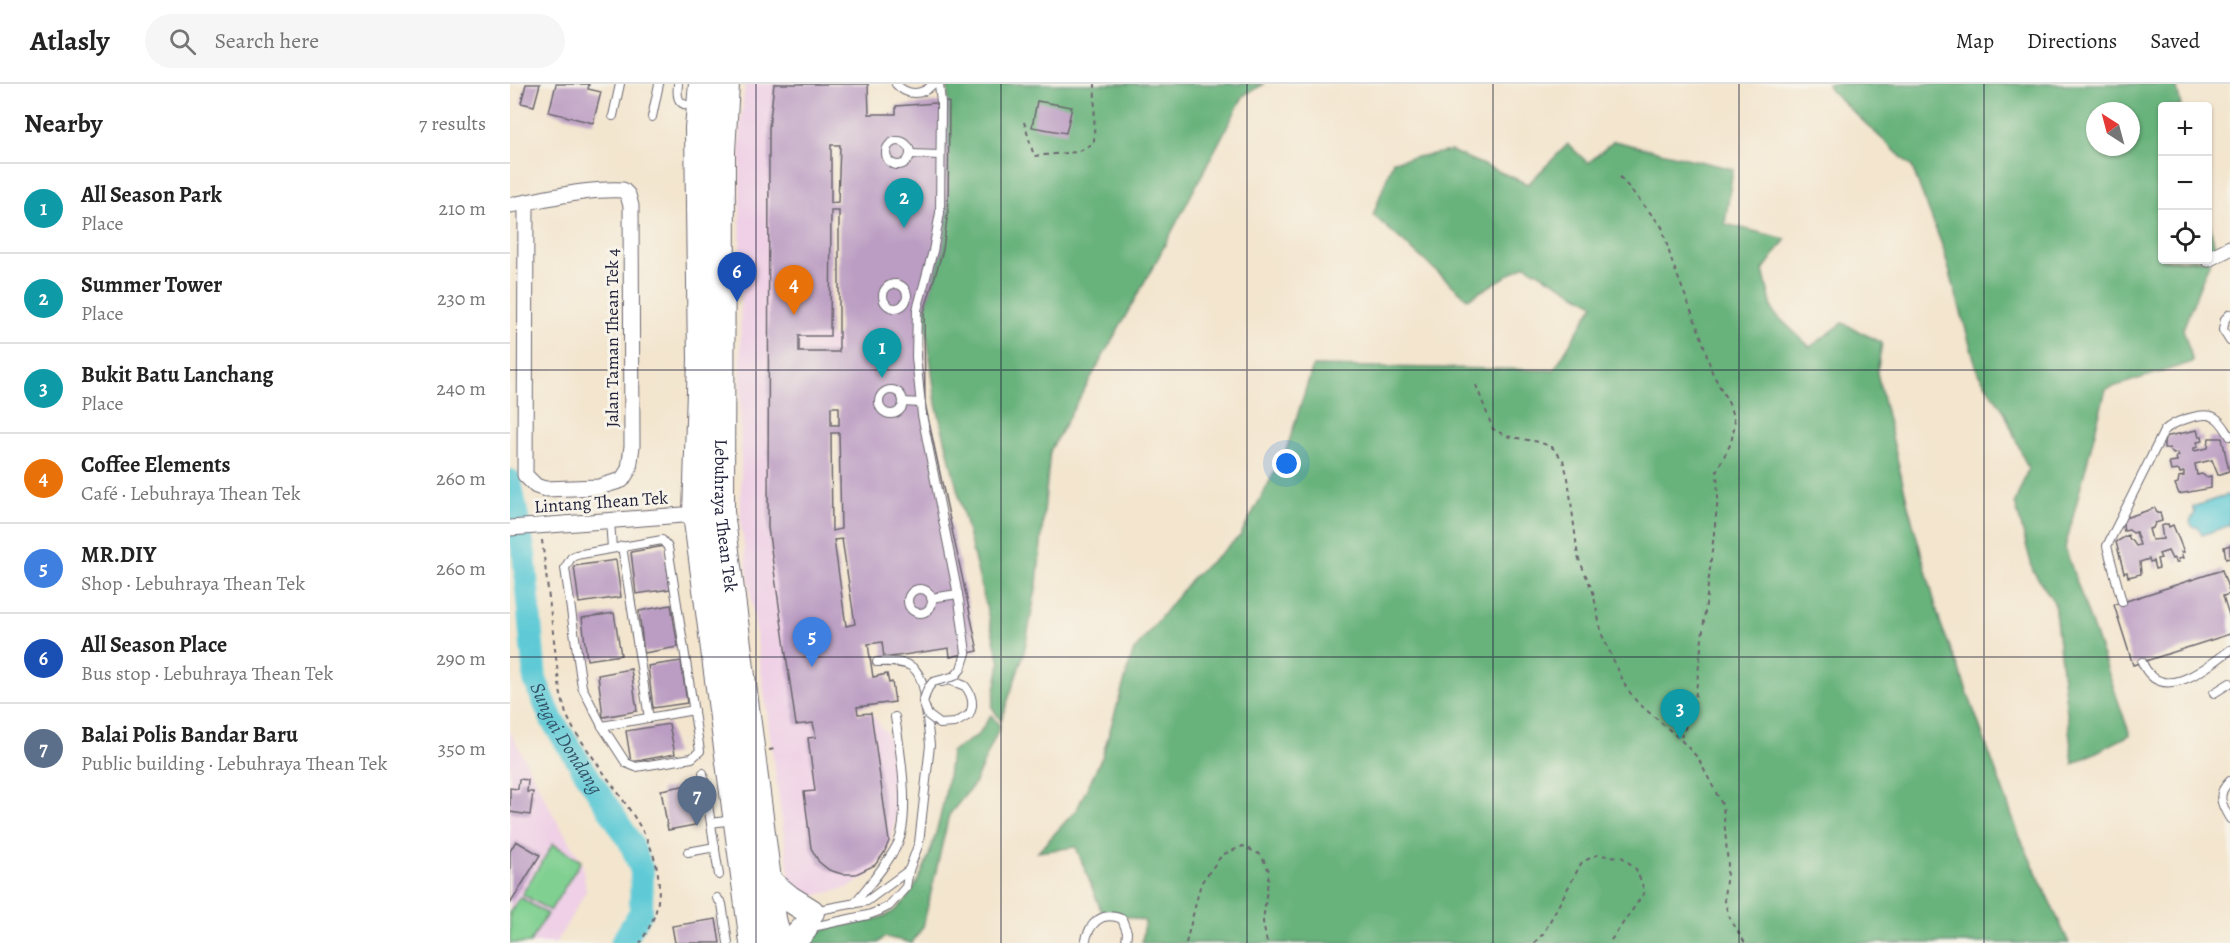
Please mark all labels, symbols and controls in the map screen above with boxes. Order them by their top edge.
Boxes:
search box [145,14,565,68]
text: Atlasly [30,22,109,60]
icon: search [166,25,199,58]
text: Search here [214,26,319,56]
text: Map [1956,27,1994,55]
text: Directions [2027,27,2117,55]
text: Saved [2150,27,2200,55]
north arrow [2086,102,2140,156]
map controls [2158,102,2212,264]
button: + [2158,102,2212,156]
text: Nearby [24,106,103,141]
text: 7 results [419,110,486,137]
button: − [2158,156,2212,210]
pin: 2 [884,178,924,228]
text: All Season Park [81,180,222,210]
text: 1 [40,195,47,222]
text: 210 m [438,195,486,222]
text: Place [81,210,123,237]
button: locate [2158,210,2212,264]
street label: Jalan Taman Thean Tek 4 [600,248,624,428]
pin: 6 [718,252,756,302]
pin: 4 [774,266,814,315]
text: Summer Tower [81,270,222,300]
text: 2 [39,285,48,312]
text: 230 m [437,285,486,312]
text: Place [81,300,123,327]
pin: 1 [862,328,902,378]
text: Bukit Batu Lanchang [81,360,274,390]
text: 3 [39,375,48,402]
text: 240 m [436,375,486,402]
text: Place [81,390,123,417]
street label: Lebuhraya Thean Tek [709,439,743,594]
your location [1272,449,1301,478]
text: Coffee Elements [81,450,231,480]
text: 4 [39,465,48,492]
text: 260 m [436,465,486,492]
text: Café · Lebuhraya Thean Tek [81,480,301,507]
street label: Lintang Thean Tek [533,485,669,519]
text: MR.DIY [81,540,156,570]
text: 5 [39,555,48,582]
text: 260 m [436,555,486,582]
text: Shop · Lebuhraya Thean Tek [81,570,305,597]
pin: 5 [792,618,832,667]
text: All Season Place [81,630,227,660]
text: 6 [39,645,48,672]
text: 290 m [436,645,486,672]
text: Bus stop · Lebuhraya Thean Tek [81,660,333,687]
water label: Sungai Dondang [523,678,609,800]
pin: 3 [1660,690,1700,739]
text: Balai Polis Bandar Baru [81,720,298,750]
text: 7 [39,735,48,762]
text: 350 m [438,735,486,762]
text: Public building · Lebuhraya Thean Tek [81,750,387,777]
pin: 7 [678,776,717,826]

